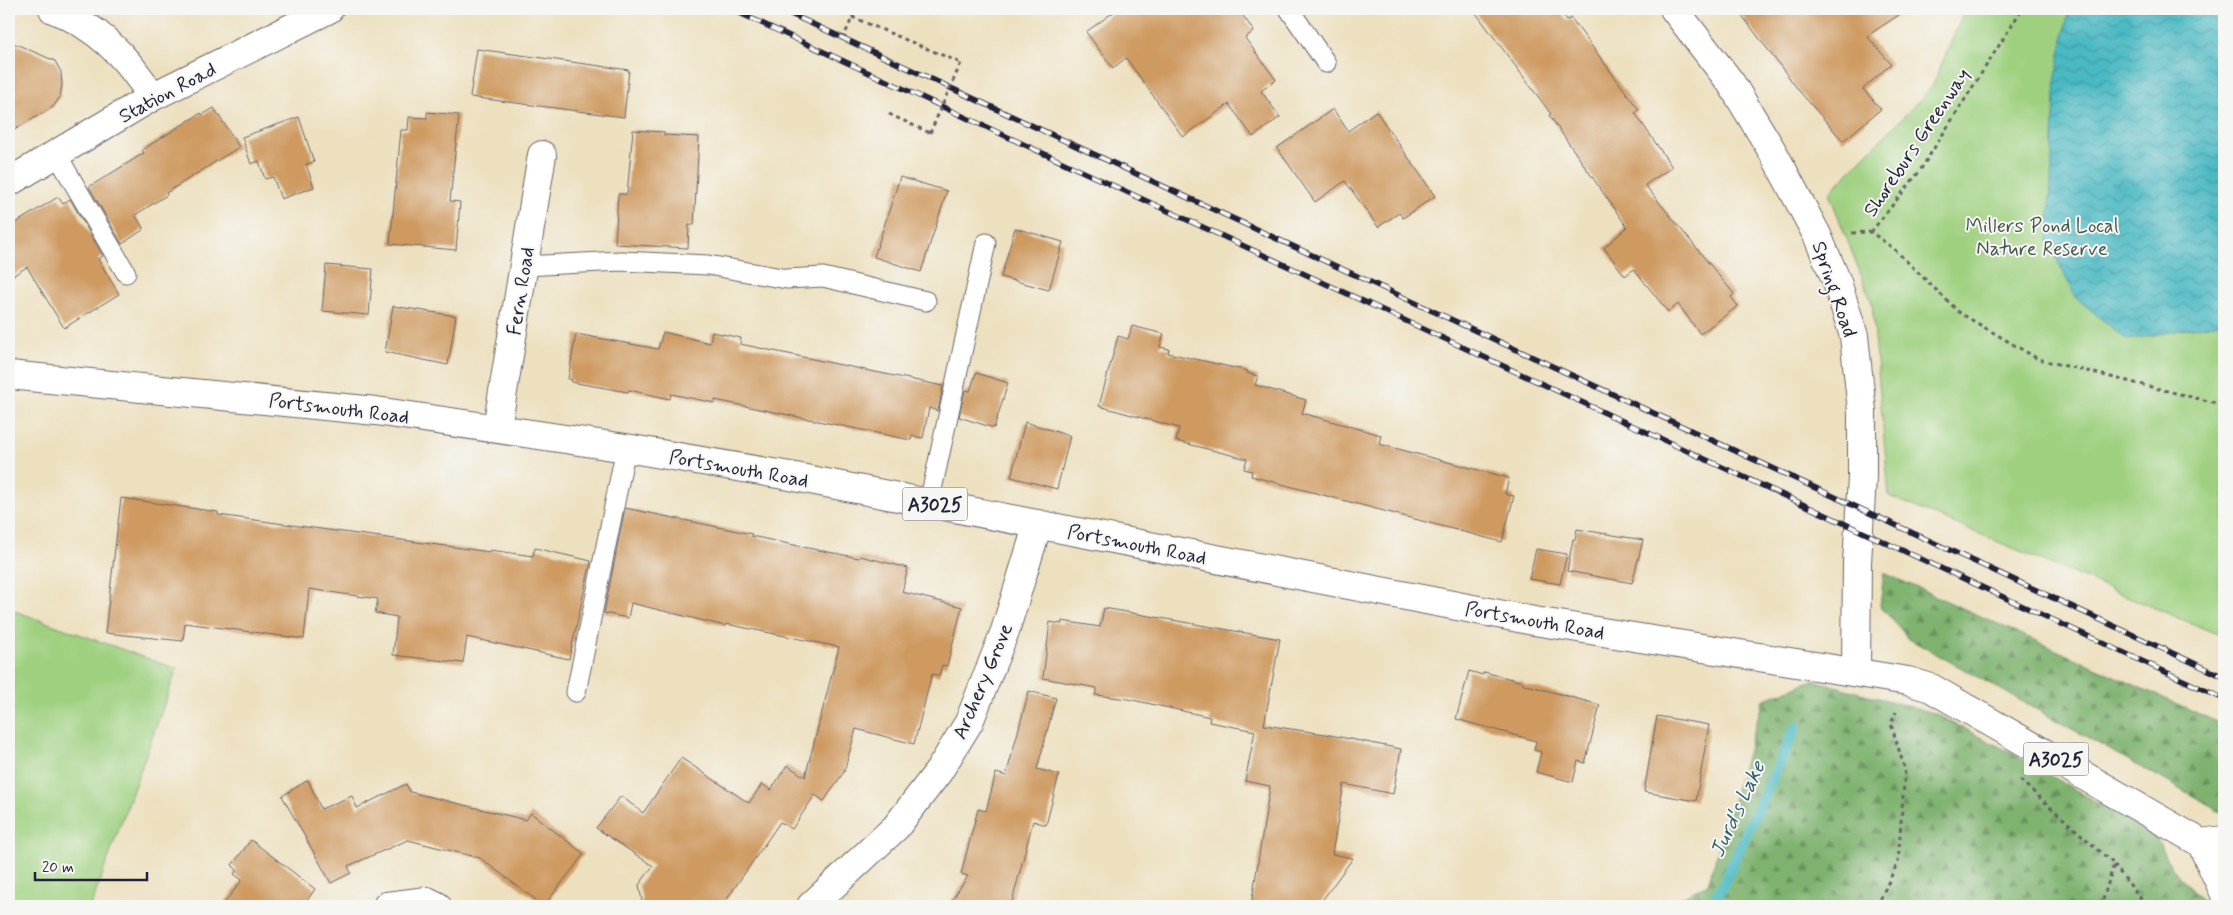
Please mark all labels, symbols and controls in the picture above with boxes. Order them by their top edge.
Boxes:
street label: Station Road [114,56,221,130]
street label: Shoreburs Greenway [1857,63,1977,222]
park label: Millers Pond Local Nature Reserve [1965,213,2119,263]
street label: Spring Road [1803,238,1863,342]
street label: Fern Road [501,245,542,337]
street label: Portsmouth Road [267,387,410,431]
street label: Portsmouth Road [667,444,811,495]
road number: A3025 [902,488,968,520]
street label: Portsmouth Road [1065,519,1209,572]
street label: Portsmouth Road [1463,596,1607,647]
street label: Archery Grove [947,619,1020,744]
road number: A3025 [2024,742,2088,776]
water label: Jurd's Lake [1704,756,1773,862]
scale bar [35,850,148,882]
text: 20 m [42,858,74,878]

